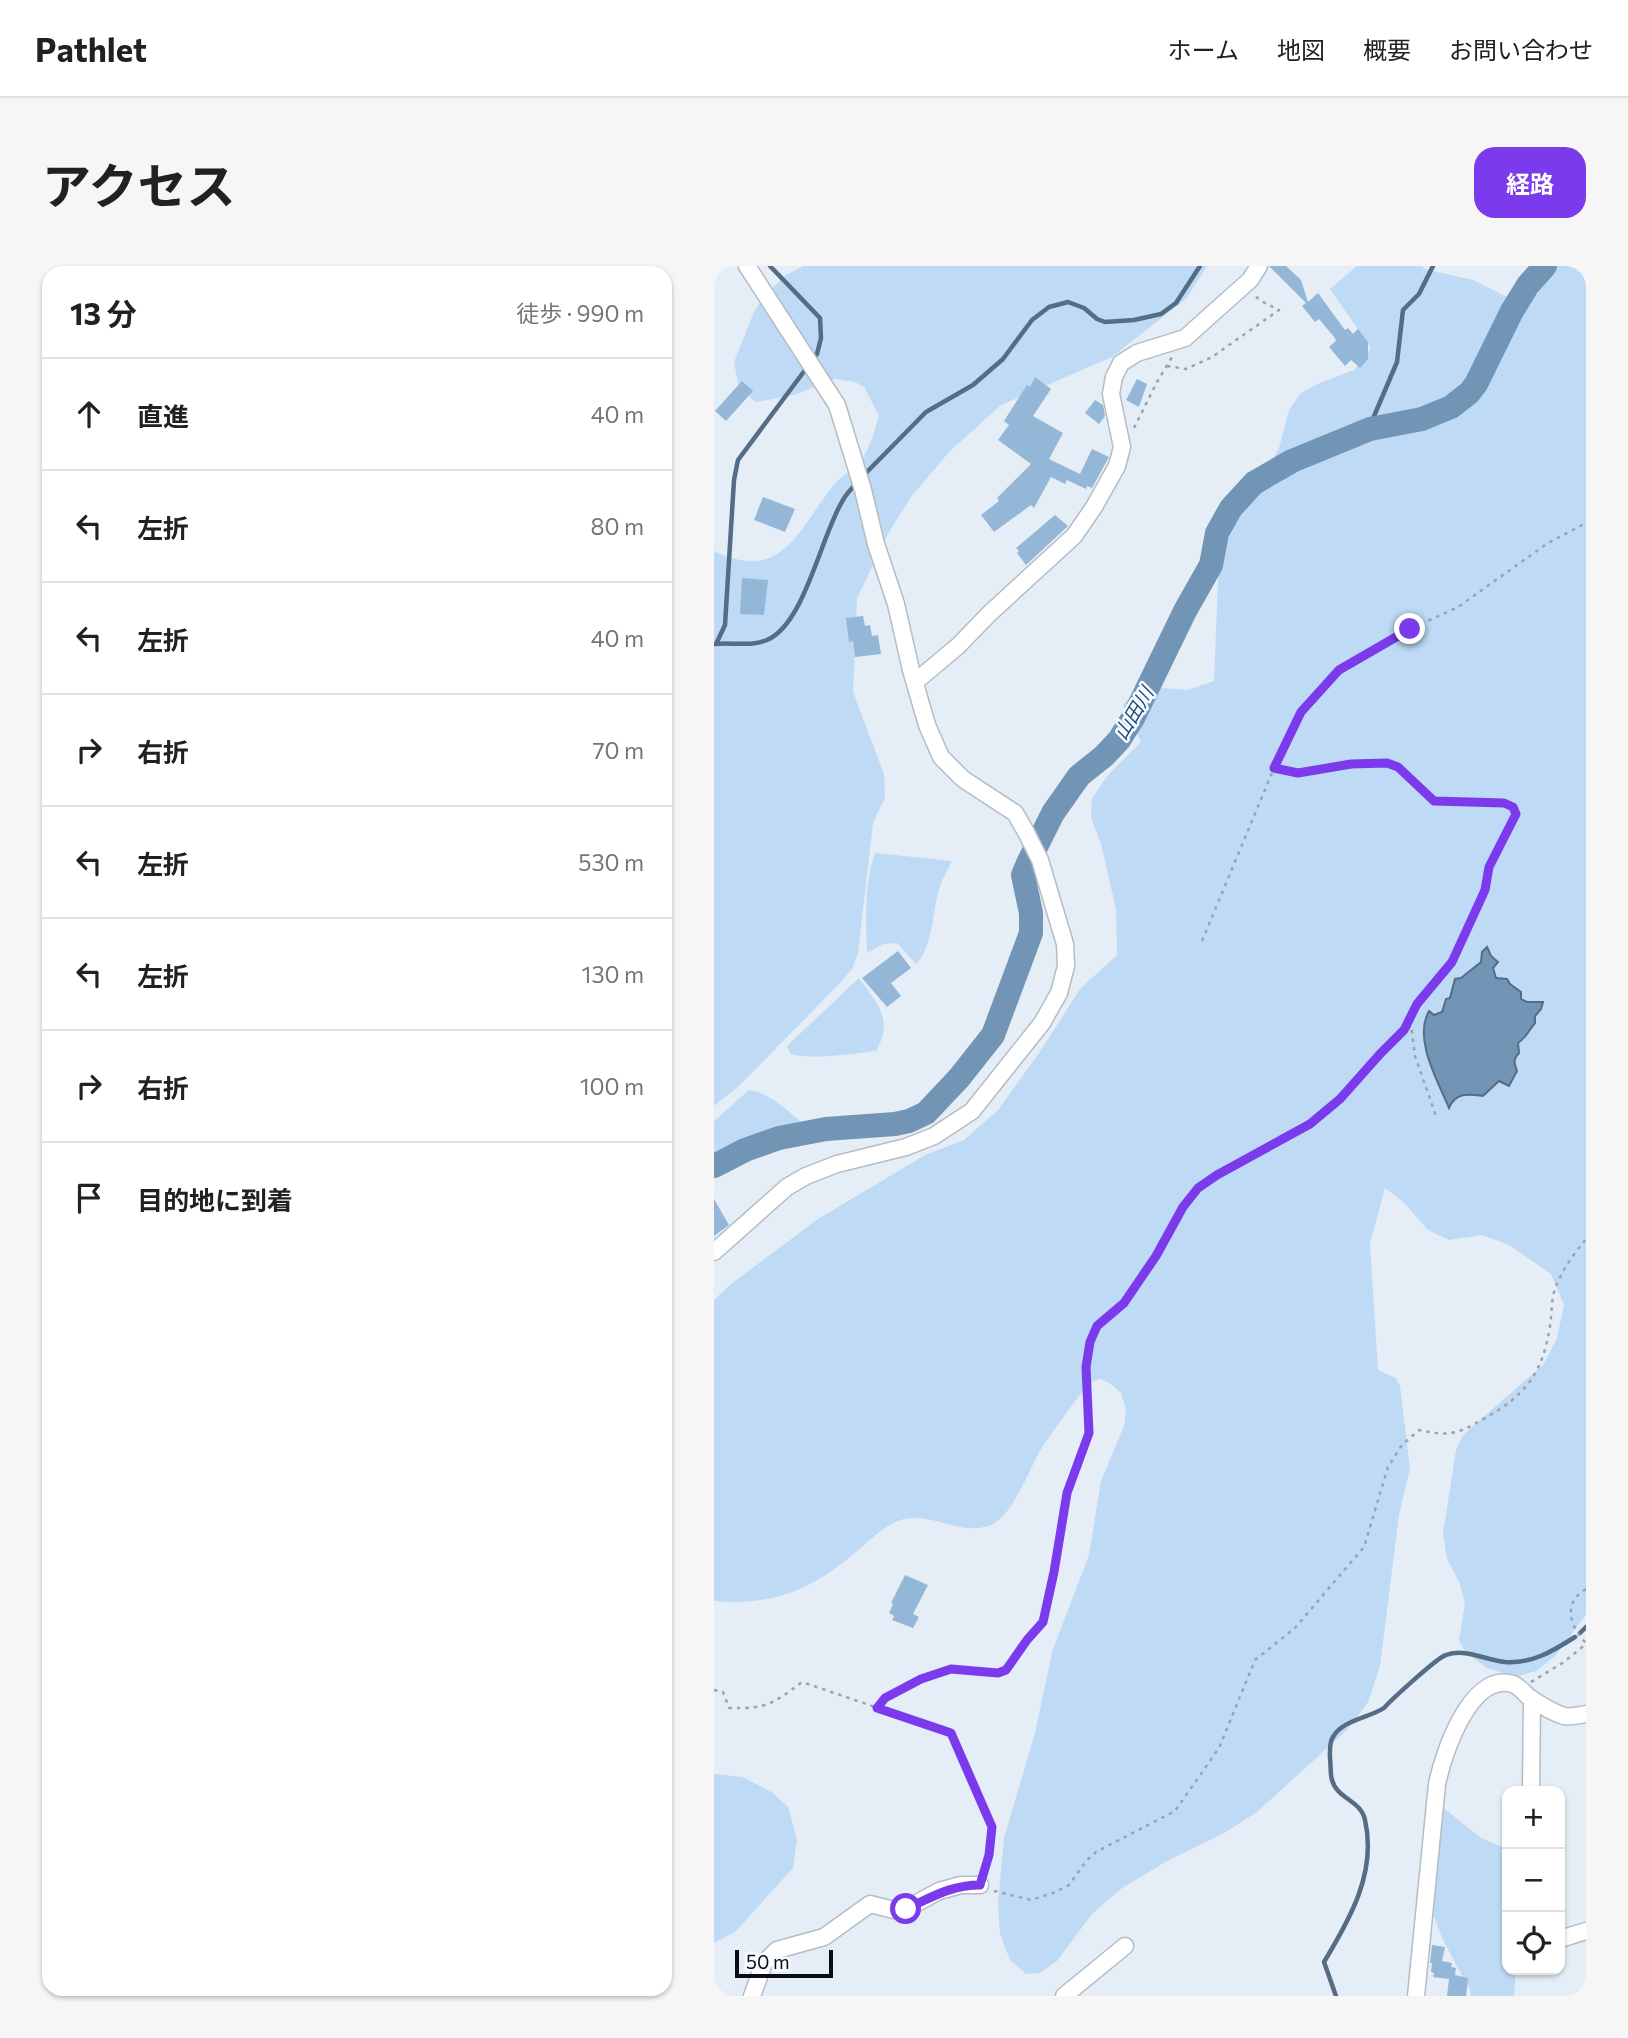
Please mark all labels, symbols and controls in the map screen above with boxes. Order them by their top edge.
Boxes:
text: Pathlet [35,28,147,69]
text: ホーム [1168,35,1239,64]
text: 地図 [1277,35,1325,64]
text: 概要 [1363,35,1411,64]
text: お問い合わせ [1449,35,1593,64]
button: 経路 [1474,147,1586,218]
text: アクセス [42,154,236,214]
text: 13 分 [70,294,137,331]
text: 徒歩 · 990 m [516,299,644,327]
icon: ahead [70,395,108,433]
text: 直進 [137,400,189,431]
text: 40 m [591,400,644,428]
icon: left [70,507,108,545]
text: 左折 [137,512,189,543]
text: 80 m [591,512,644,540]
route end [1394,613,1425,644]
icon: left [70,619,108,657]
text: 左折 [137,624,189,655]
text: 40 m [591,624,644,652]
water label: 山田川 [1108,681,1159,743]
icon: right [70,731,108,769]
text: 右折 [137,736,189,767]
text: 70 m [592,736,644,764]
icon: left [70,843,108,881]
text: 左折 [137,848,189,879]
text: 530 m [578,848,644,876]
icon: left [70,955,108,993]
text: 左折 [137,960,189,991]
text: 130 m [582,960,644,988]
icon: right [70,1067,108,1105]
text: 右折 [137,1072,189,1103]
text: 100 m [580,1072,644,1100]
icon: arrive [70,1179,108,1217]
text: 目的地に到着 [137,1184,293,1215]
map controls [1502,1786,1565,1975]
button: + [1502,1786,1565,1849]
button: − [1502,1849,1565,1912]
route start [890,1893,921,1924]
button: locate [1502,1912,1565,1975]
scale bar [735,1947,833,1979]
text: 50 m [746,1950,790,1973]

